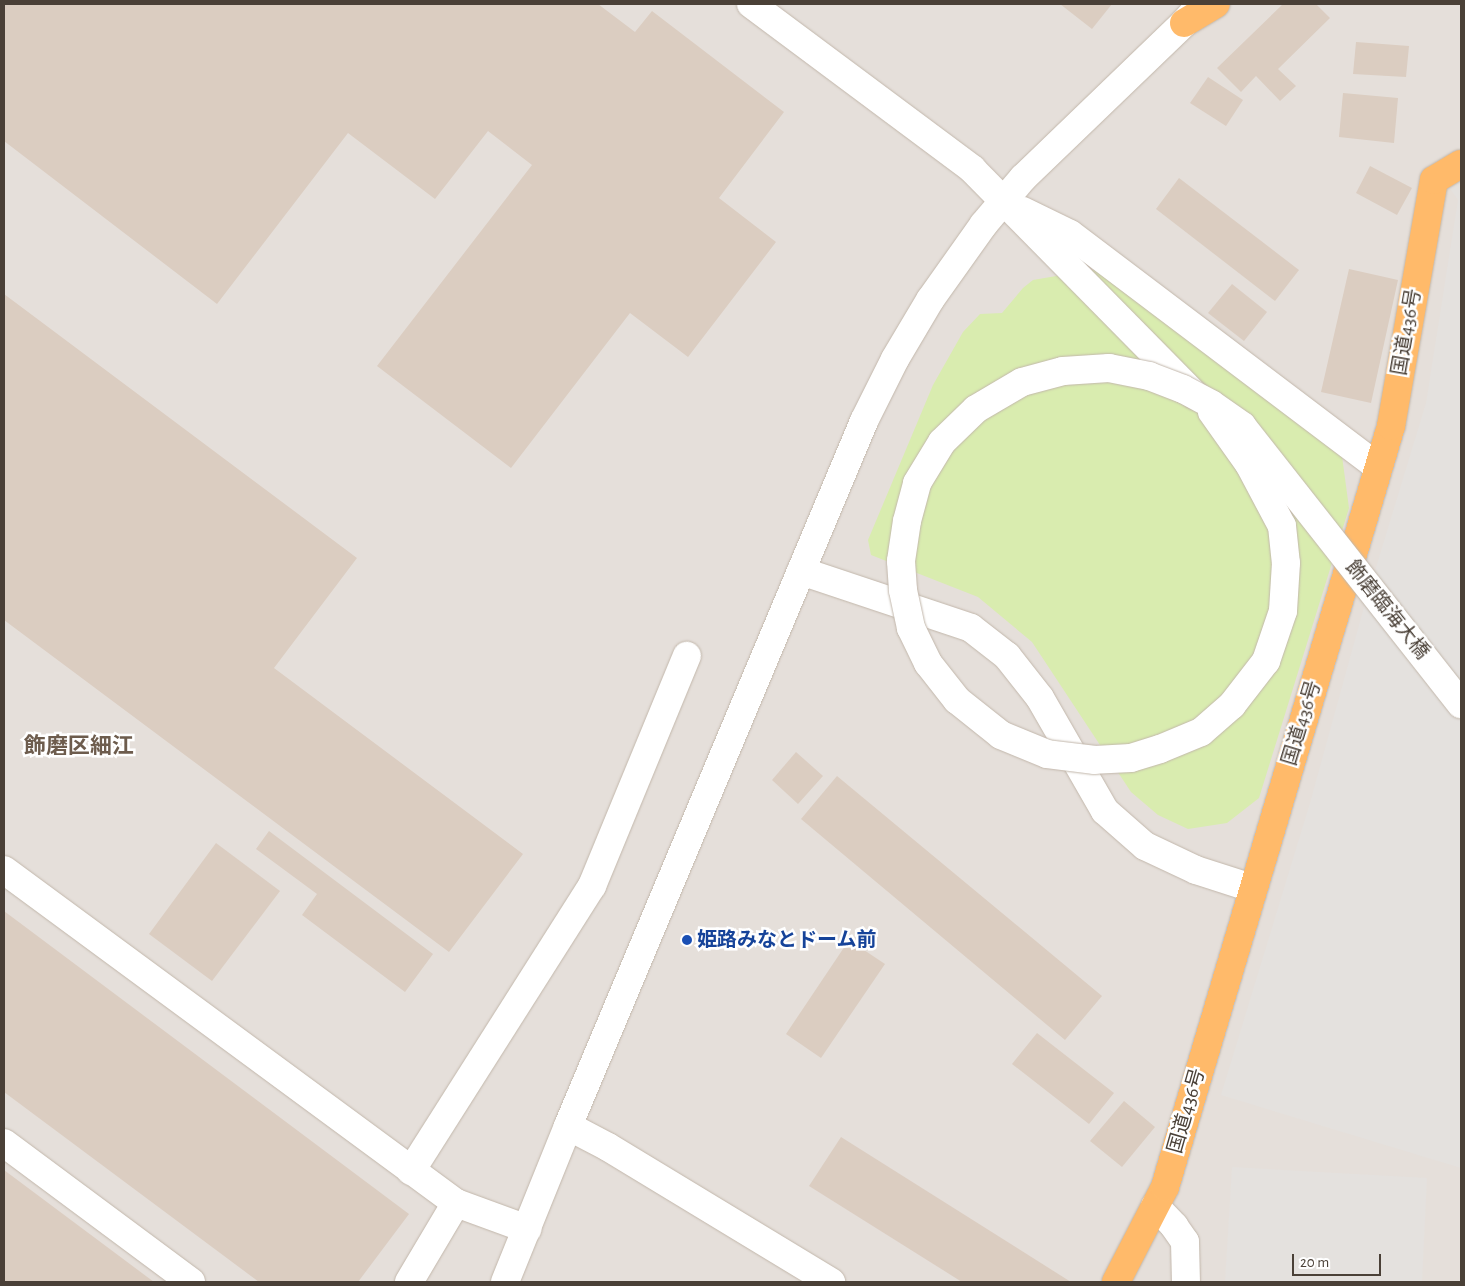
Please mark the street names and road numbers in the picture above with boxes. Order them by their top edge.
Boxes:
street label: 国道436号 [1388,287,1426,377]
street label: 飾磨臨海大橋 [1340,556,1434,664]
street label: 国道436号 [1278,678,1326,768]
street label: 国道436号 [1163,1066,1211,1156]

